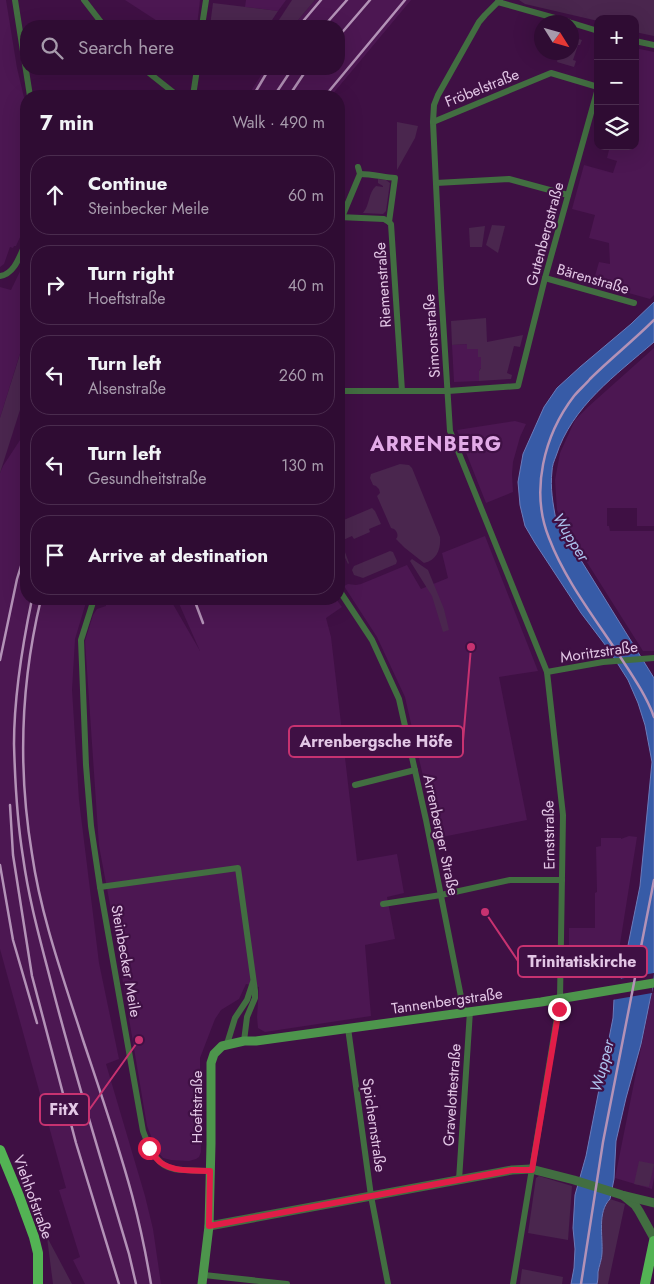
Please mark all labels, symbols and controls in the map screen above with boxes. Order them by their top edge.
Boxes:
north arrow [534,15,579,60]
map controls [594,15,639,150]
button: + [594,15,639,60]
search box [20,20,345,75]
icon: search [38,34,66,62]
text: Search here [78,34,174,61]
button: − [594,60,639,105]
street label: Fröbelstraße [442,63,523,113]
button: layers [594,105,639,150]
text: 7 min [40,108,94,138]
text: Walk · 490 m [233,111,325,134]
text: Continue [88,170,167,197]
street label: Gutenbergstraße [521,179,569,288]
icon: ahead [41,181,69,209]
text: 60 m [288,184,324,207]
text: Steinbecker Meile [88,197,209,220]
street label: Riemenstraße [369,241,397,328]
street label: Bärenstraße [554,258,632,300]
text: Turn right [88,260,174,287]
icon: right [41,271,69,299]
text: 40 m [288,274,324,297]
text: Hoeftstraße [88,287,166,310]
street label: Simonsstraße [418,293,446,379]
text: Turn left [88,350,161,377]
icon: left [41,361,69,389]
text: 260 m [279,364,324,387]
text: Alsenstraße [88,377,166,400]
district label: ARRENBERG [369,430,502,459]
text: Turn left [88,440,161,467]
icon: left [41,451,69,479]
text: 130 m [281,454,324,477]
text: Gesundheitstraße [88,467,206,490]
water label: Wupper [547,508,596,567]
icon: arrive [41,541,69,569]
text: Arrive at destination [88,542,268,569]
street label: Moritzstraße [559,636,639,668]
callout: Arrenbergsche Höfe [289,726,463,757]
text: Arrenbergsche Höfe [298,730,453,753]
street label: Arrenberger Straße [417,773,465,898]
street label: Ernststraße [537,800,561,870]
street label: Steinbecker Meile [105,903,147,1019]
callout: Trinitatiskirche [518,946,647,977]
text: Trinitatiskirche [528,950,636,973]
street label: Tannenbergstraße [390,982,504,1020]
route end [548,998,571,1021]
water label: Wupper [584,1036,620,1095]
street label: Gravelottestraße [437,1043,467,1147]
street label: Hoeftstraße [186,1070,208,1143]
street label: Spichernstraße [357,1077,392,1174]
callout: FitX [40,1094,89,1125]
text: FitX [49,1098,79,1121]
route start [138,1137,161,1160]
street label: Viehhofstraße [8,1152,58,1242]

